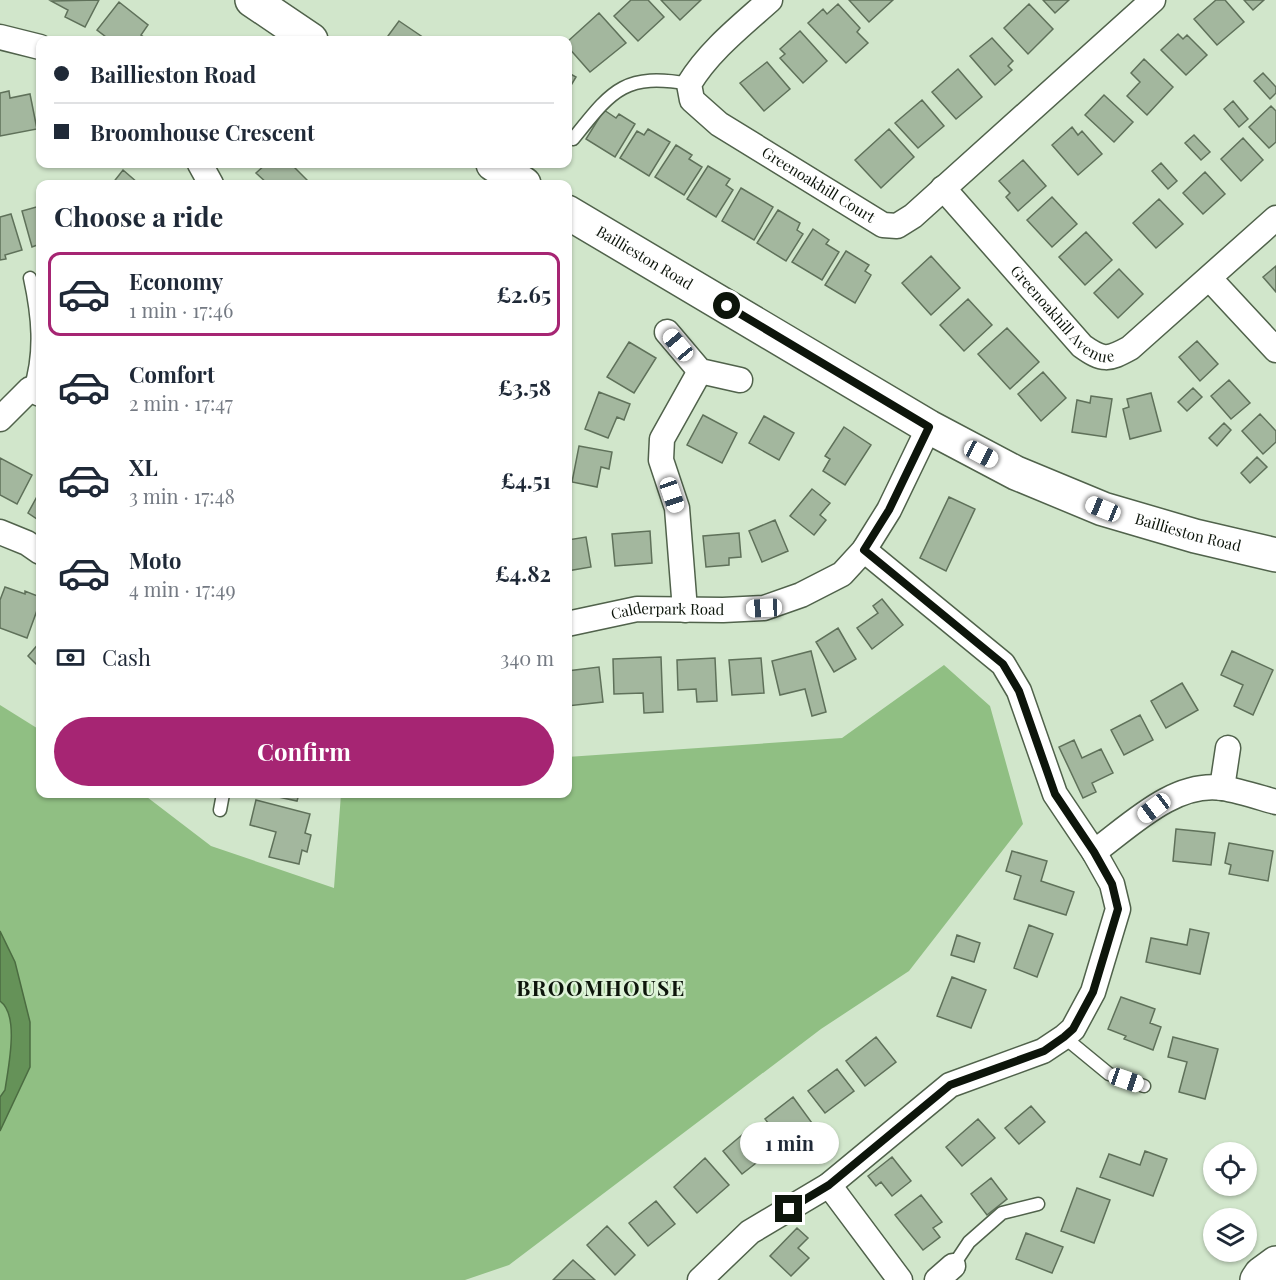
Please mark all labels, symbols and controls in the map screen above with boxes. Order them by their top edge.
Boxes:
text: Baillieston Road [90,59,256,89]
text: Broomhouse Crescent [90,117,315,147]
street label: Greenoakhill Court [758,142,880,227]
text: Choose a ride [54,198,223,234]
street label: Baillieston Road [593,221,697,294]
street label: Greenoakhill Avenue [1007,261,1116,366]
text: Economy [129,266,223,296]
icon: car [57,267,111,321]
text: £2.65 [497,279,551,309]
route start [713,292,740,319]
text: 1 min · 17:46 [129,296,233,323]
car [660,325,696,365]
text: Comfort [129,359,215,389]
icon: car [57,360,111,414]
text: £3.58 [498,372,551,402]
text: 2 min · 17:47 [129,389,233,416]
car [961,438,1001,470]
text: XL [129,452,158,482]
icon: car [57,453,111,507]
text: £4.51 [501,465,551,495]
car [658,475,686,515]
text: 3 min · 17:48 [129,482,235,509]
car [1083,494,1123,524]
street label: Baillieston Road [1133,508,1244,556]
text: Moto [129,545,182,575]
icon: car [57,546,111,600]
text: £4.82 [495,558,551,588]
text: 4 min · 17:49 [129,575,236,602]
street label: Calderpark Road [609,597,725,623]
car [746,598,782,618]
icon: cash [54,641,87,674]
text: Cash [102,642,151,672]
text: 340 m [500,644,554,671]
button: Confirm [54,717,554,786]
car [1134,790,1174,826]
district label: BROOMHOUSE [516,973,686,1001]
car [1106,1066,1146,1094]
callout: 1 min [740,1122,838,1164]
text: 1 min [765,1129,814,1156]
map controls [1203,1142,1257,1262]
button: locate [1203,1142,1257,1196]
route end [775,1195,802,1222]
button: layers [1203,1208,1257,1262]

